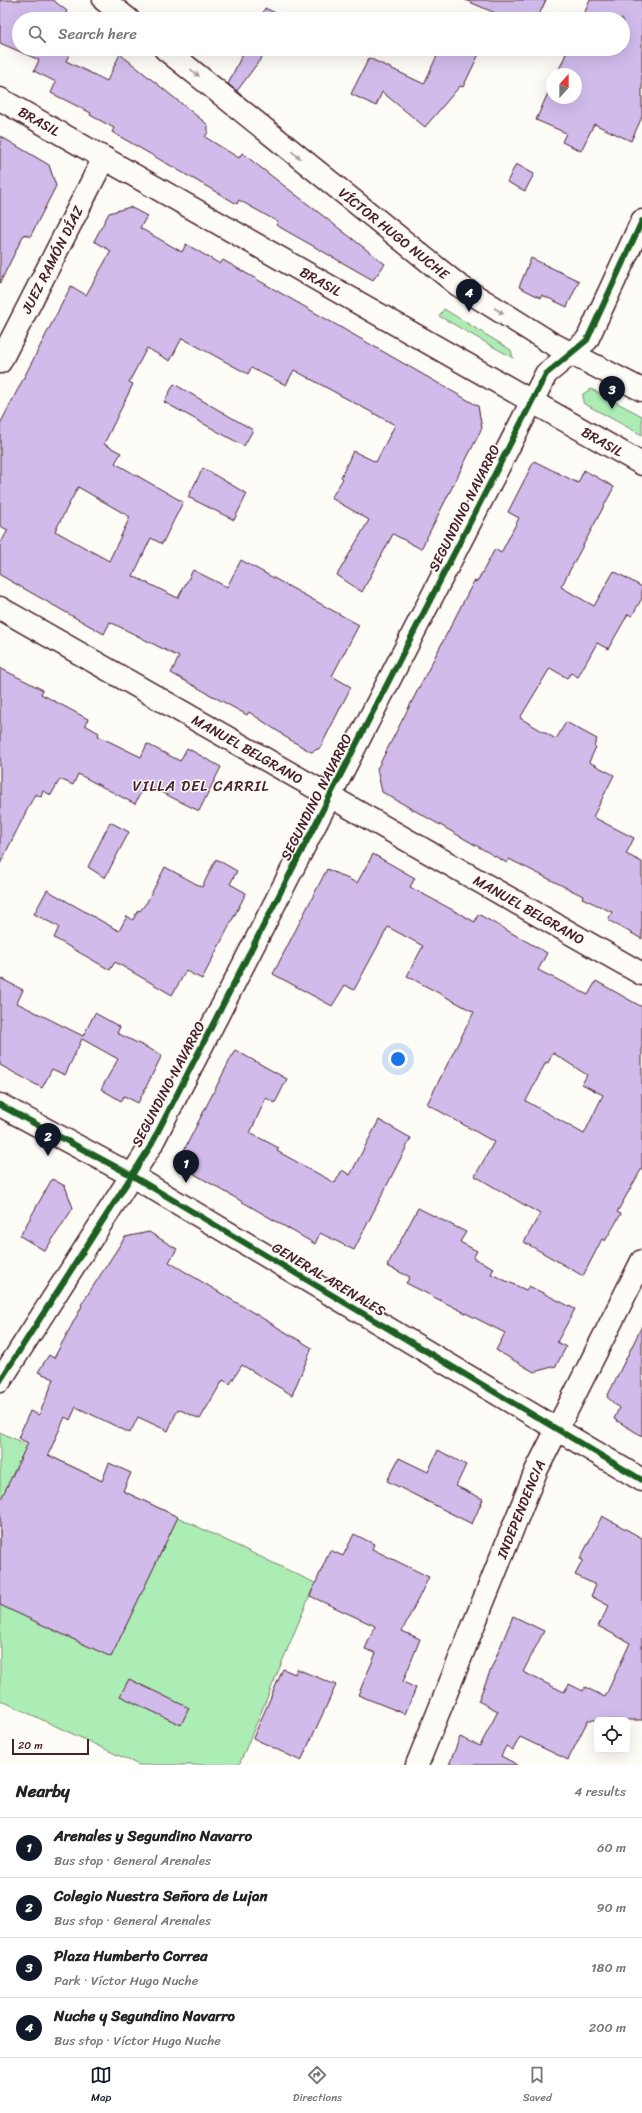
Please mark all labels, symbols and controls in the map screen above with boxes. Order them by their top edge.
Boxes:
search box [12,12,630,56]
text: Search here [58,21,137,47]
icon: search [26,23,48,45]
north arrow [546,68,582,104]
one-way arrow [190,69,201,78]
street label: BRASIL [13,100,65,144]
one-way arrow [291,151,302,159]
street label: VÍCTOR HUGO NUCHE [333,181,456,287]
street label: JUEZ RAMÓN DÍAZ [14,201,91,319]
street label: BRASIL [295,260,347,304]
pin: 4 [456,279,482,312]
one-way arrow [493,308,505,315]
pin: 3 [599,376,625,409]
street label: BRASIL [577,420,628,464]
street label: SEGUNDINO NAVARRO [422,440,507,576]
street label: MANUEL BELGRANO [187,708,308,791]
street label: SEGUNDINO NAVARRO [274,729,359,865]
district label: VILLA DEL CARRIL [133,773,269,799]
street label: MANUEL BELGRANO [468,868,589,952]
street label: SEGUNDINO NAVARRO [125,1017,212,1152]
your location [388,1049,408,1069]
pin: 2 [35,1123,61,1156]
pin: 1 [173,1150,199,1183]
street label: GENERAL ARENALES [267,1235,391,1323]
street label: INDEPENDENCIA [489,1455,553,1564]
map controls [594,1717,630,1753]
button: locate [594,1717,630,1753]
text: 20 m [18,1736,43,1755]
scale bar [12,1737,89,1756]
text: Nearby [16,1776,70,1806]
text: 4 results [574,1780,626,1803]
text: Arenales y Segundino Navarro [54,1823,252,1849]
text: 1 [26,1836,32,1859]
text: 60 m [597,1836,626,1859]
text: Bus stop · General Arenales [54,1849,211,1872]
text: Colegio Nuestra Señora de Lujan [54,1883,268,1909]
text: 2 [25,1896,33,1919]
text: 90 m [596,1896,626,1919]
text: Bus stop · General Arenales [54,1909,211,1932]
text: Plaza Humberto Correa [54,1943,208,1969]
text: 3 [25,1956,33,1979]
text: 180 m [591,1956,626,1979]
text: Park · Víctor Hugo Nuche [54,1969,198,1992]
text: Nuche y Segundino Navarro [54,2003,235,2029]
text: 4 [25,2016,33,2039]
text: 200 m [589,2016,626,2039]
text: Bus stop · Víctor Hugo Nuche [54,2029,221,2052]
tab: Map [90,2064,112,2107]
tab: Directions [293,2064,342,2107]
tab: Saved [523,2064,552,2107]

